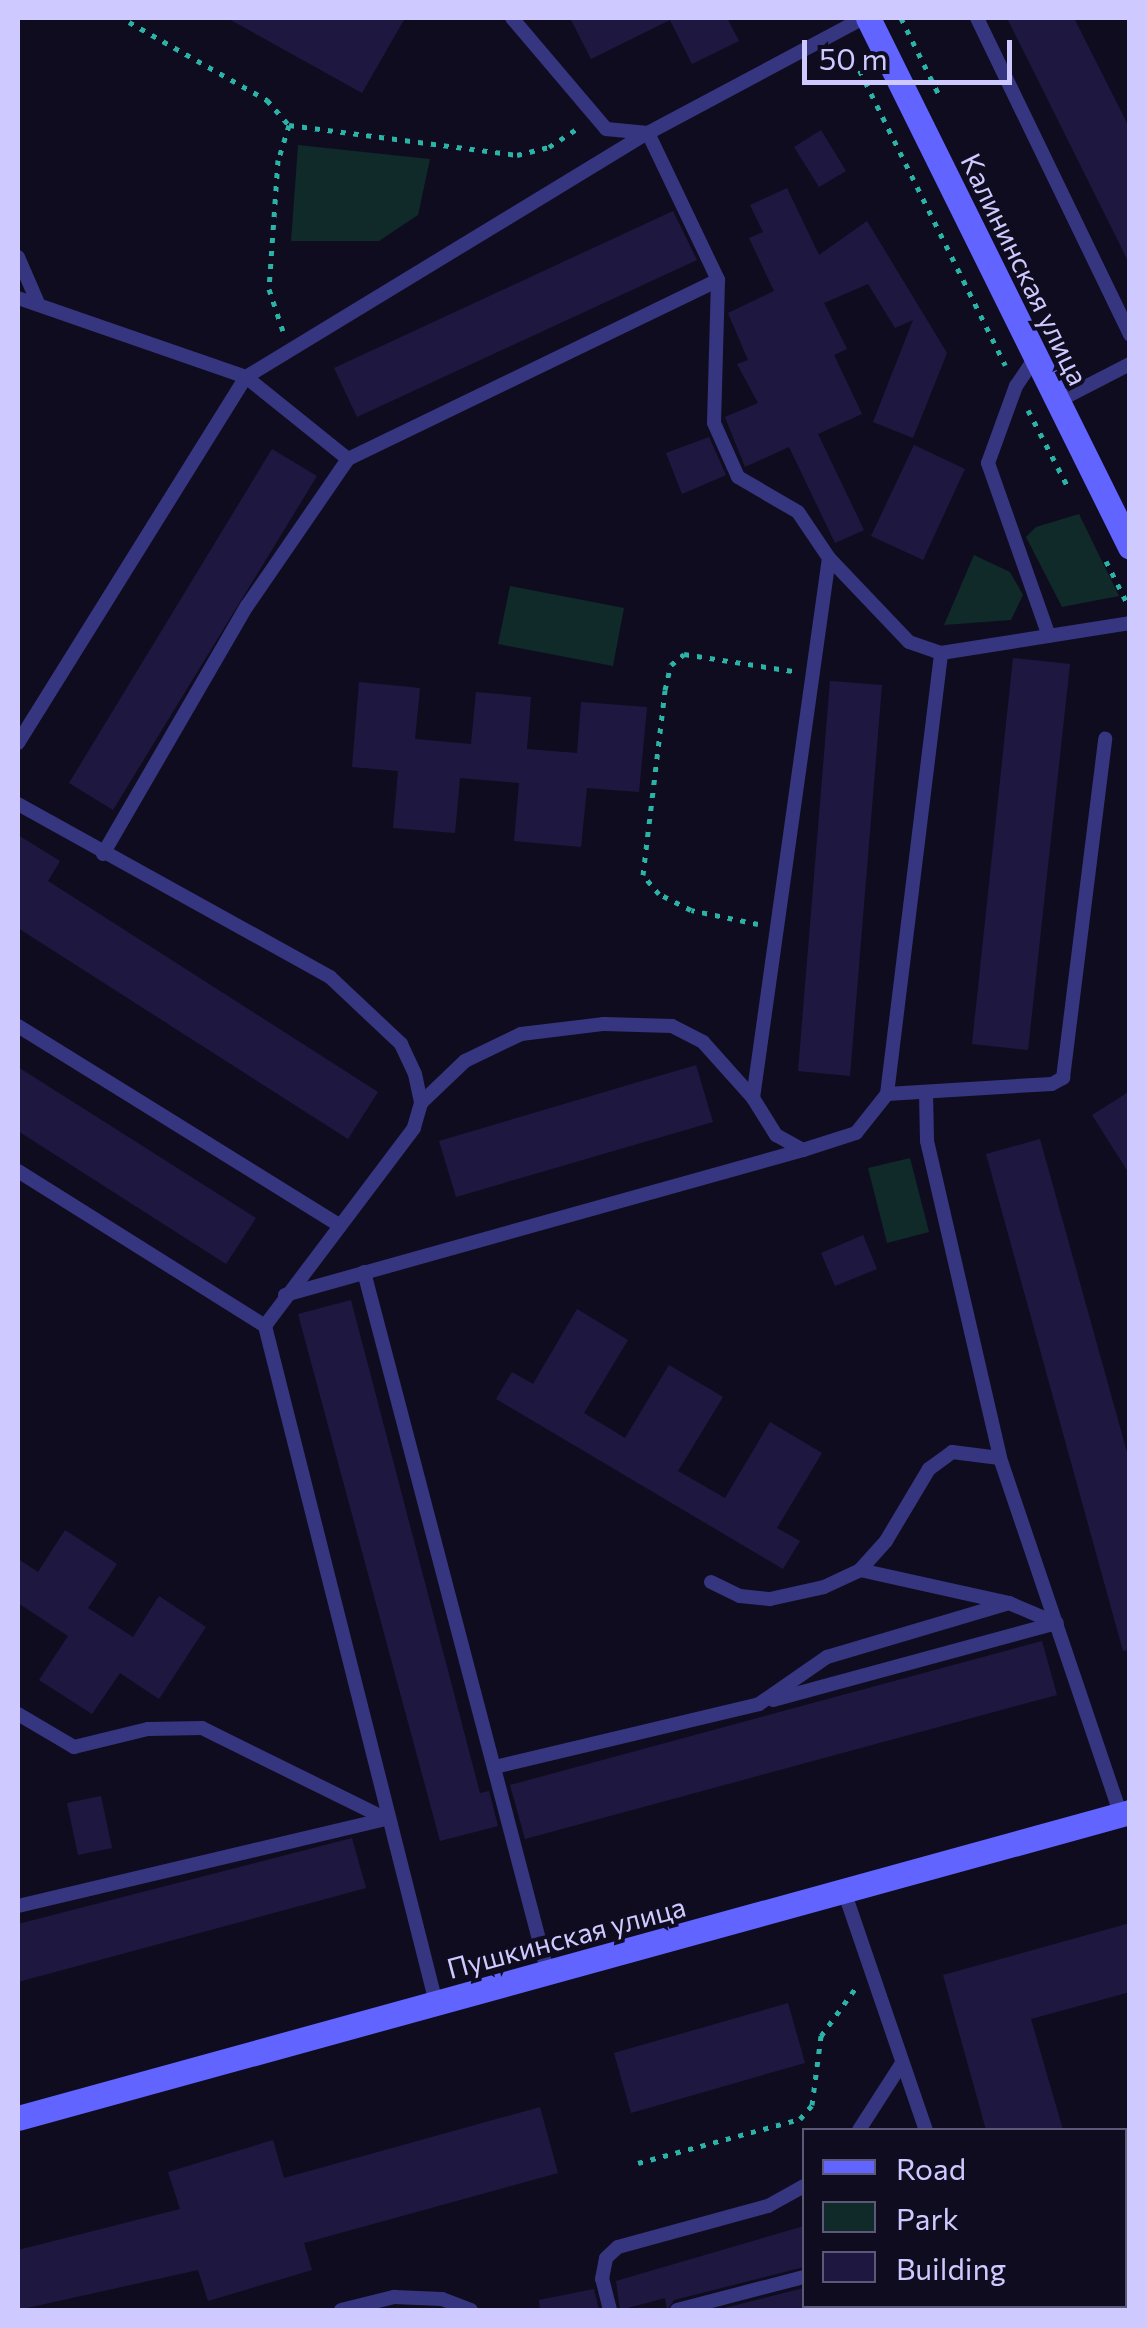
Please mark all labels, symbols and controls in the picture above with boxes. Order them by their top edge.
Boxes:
scale bar [807,20,1017,82]
text: 50 m [819,39,888,76]
street label: Калининская улица [954,148,1096,390]
street label: Пушкинская улица [443,1889,689,1985]
legend [802,2128,1127,2308]
text: Road [896,2149,966,2186]
text: Park [896,2199,959,2236]
text: Building [896,2249,1006,2286]

